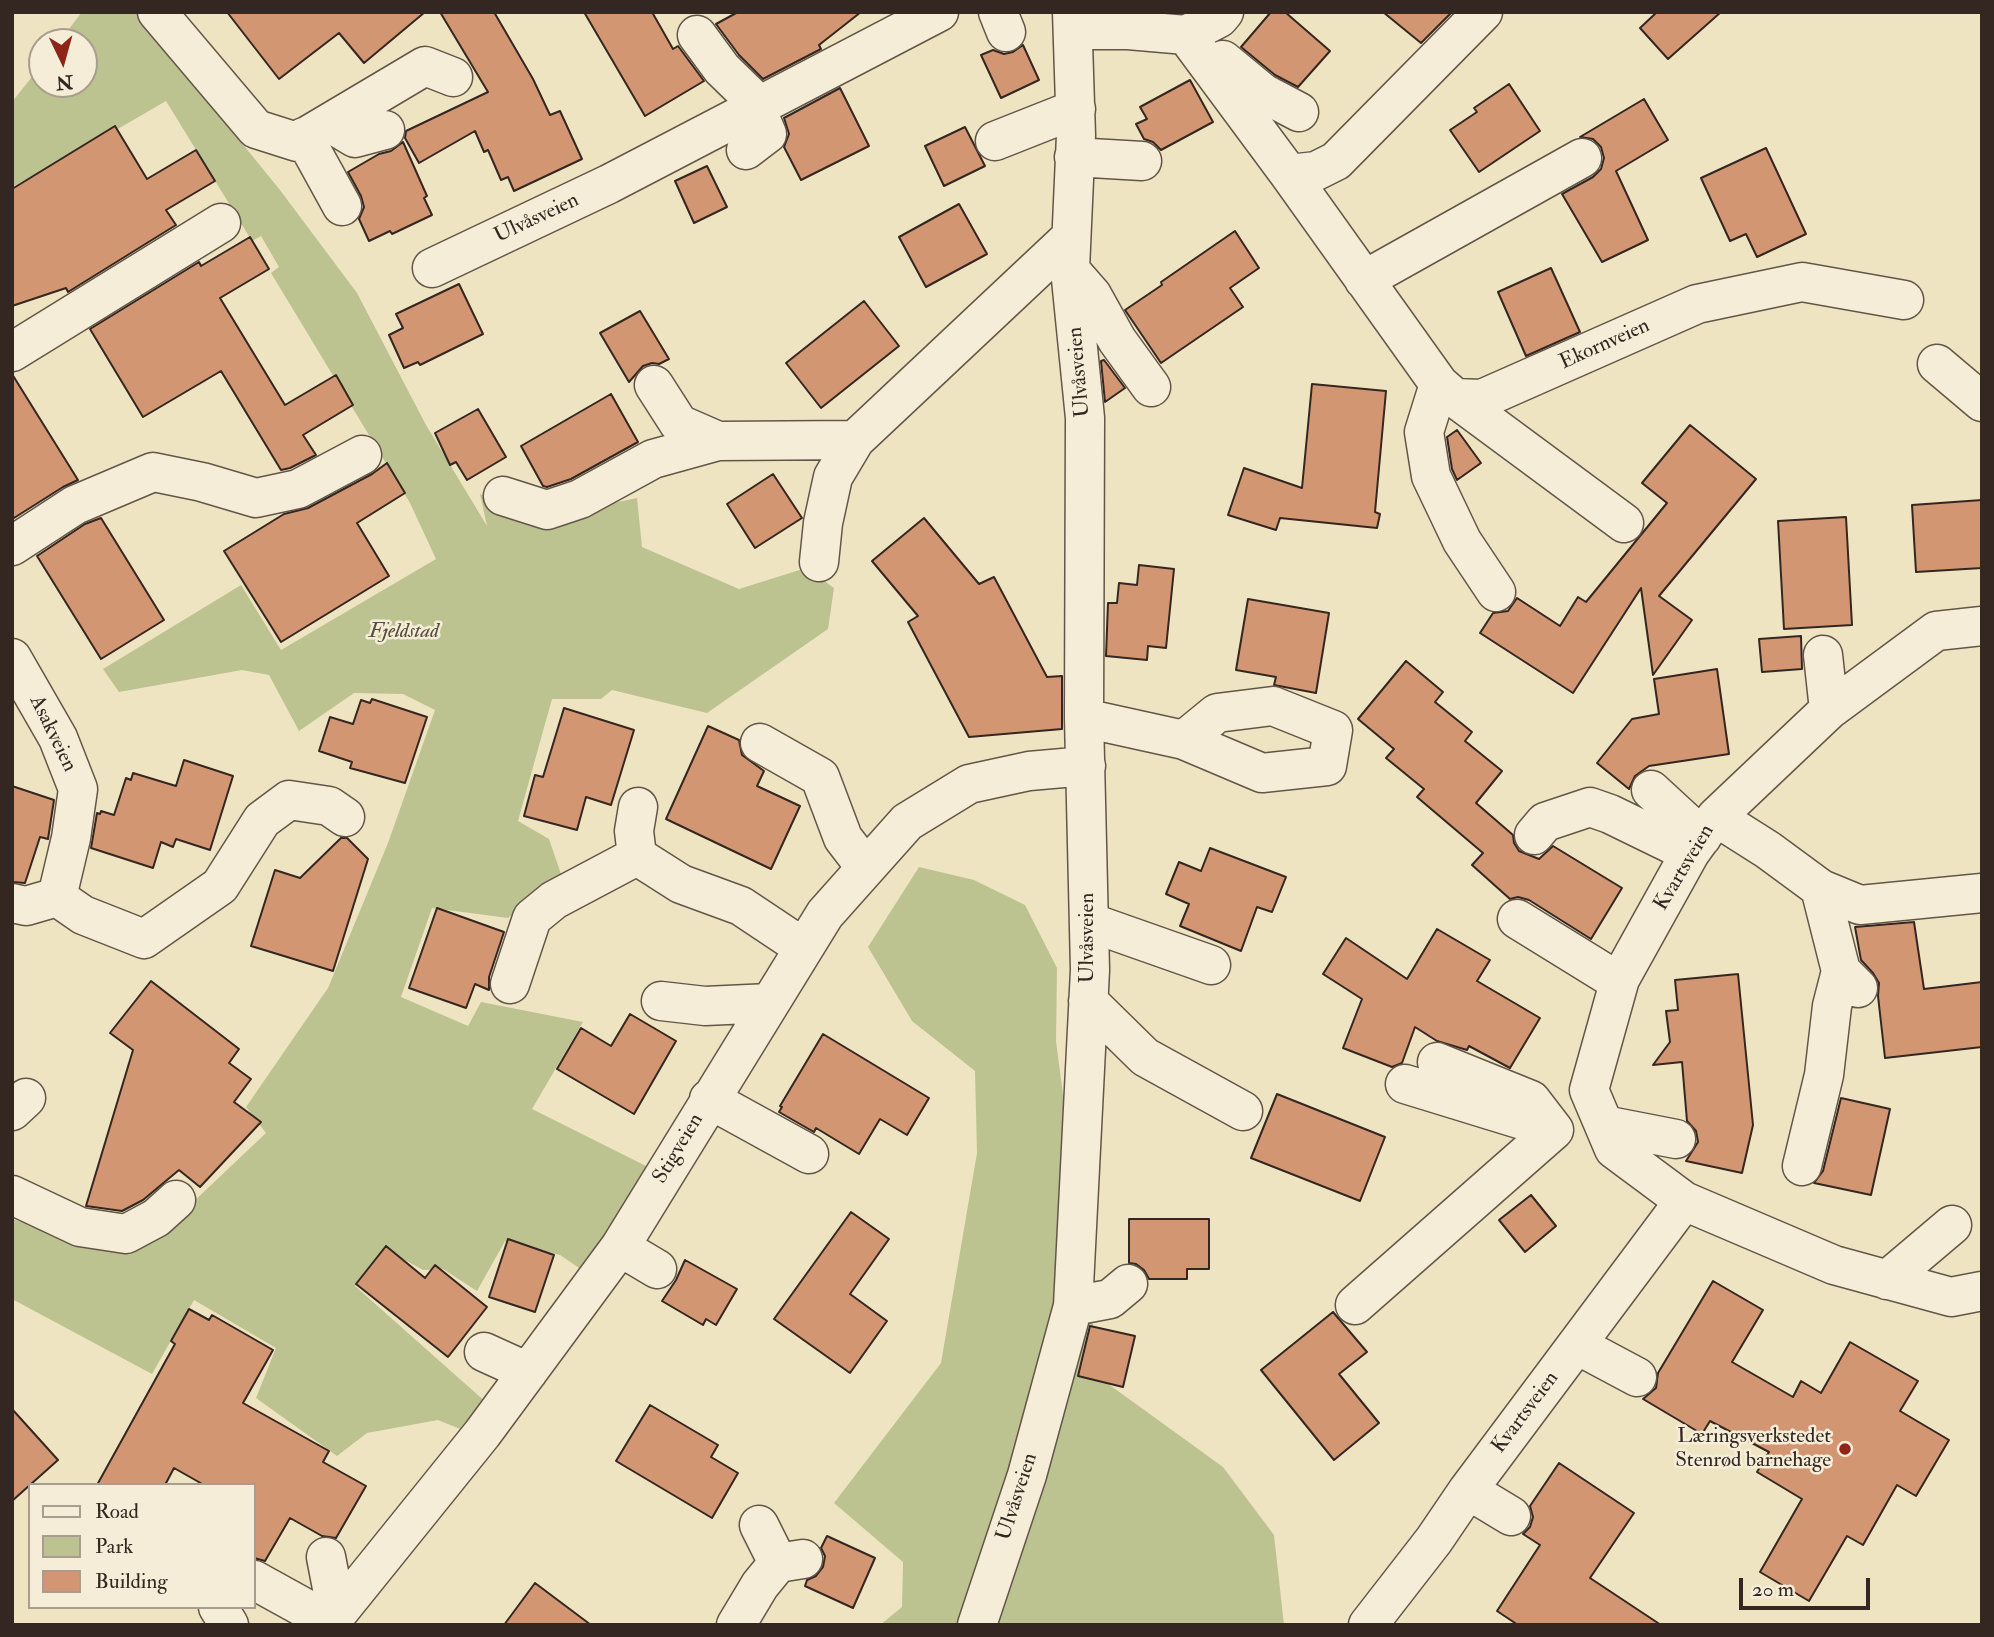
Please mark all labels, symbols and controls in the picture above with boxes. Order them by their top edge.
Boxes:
north arrow [28,28,98,98]
text: N [55,69,74,95]
street label: Ulvåsveien [491,188,583,250]
street label: Ekornveien [1556,314,1654,376]
street label: Ulvåsveien [1064,326,1096,418]
park label: Fjeldstad [369,619,439,645]
street label: Asakveien [23,692,81,776]
street label: Kvartsveien [1649,820,1721,916]
street label: Ulvåsveien [1075,893,1101,983]
street label: Stigveien [648,1109,710,1189]
street label: Kvartsveien [1487,1367,1565,1459]
place label: Læringsverkstedet Stenrød barnehage [1675,1424,1831,1474]
marker: Læringsverkstedet Stenrød barnehage [1837,1441,1853,1457]
street label: Ulvåsveien [992,1450,1044,1544]
legend [28,1483,256,1609]
text: Road [95,1498,139,1525]
text: Park [95,1533,133,1560]
scale bar [1742,1564,1873,1608]
text: Building [95,1568,168,1595]
text: 20 m [1752,1576,1794,1603]

